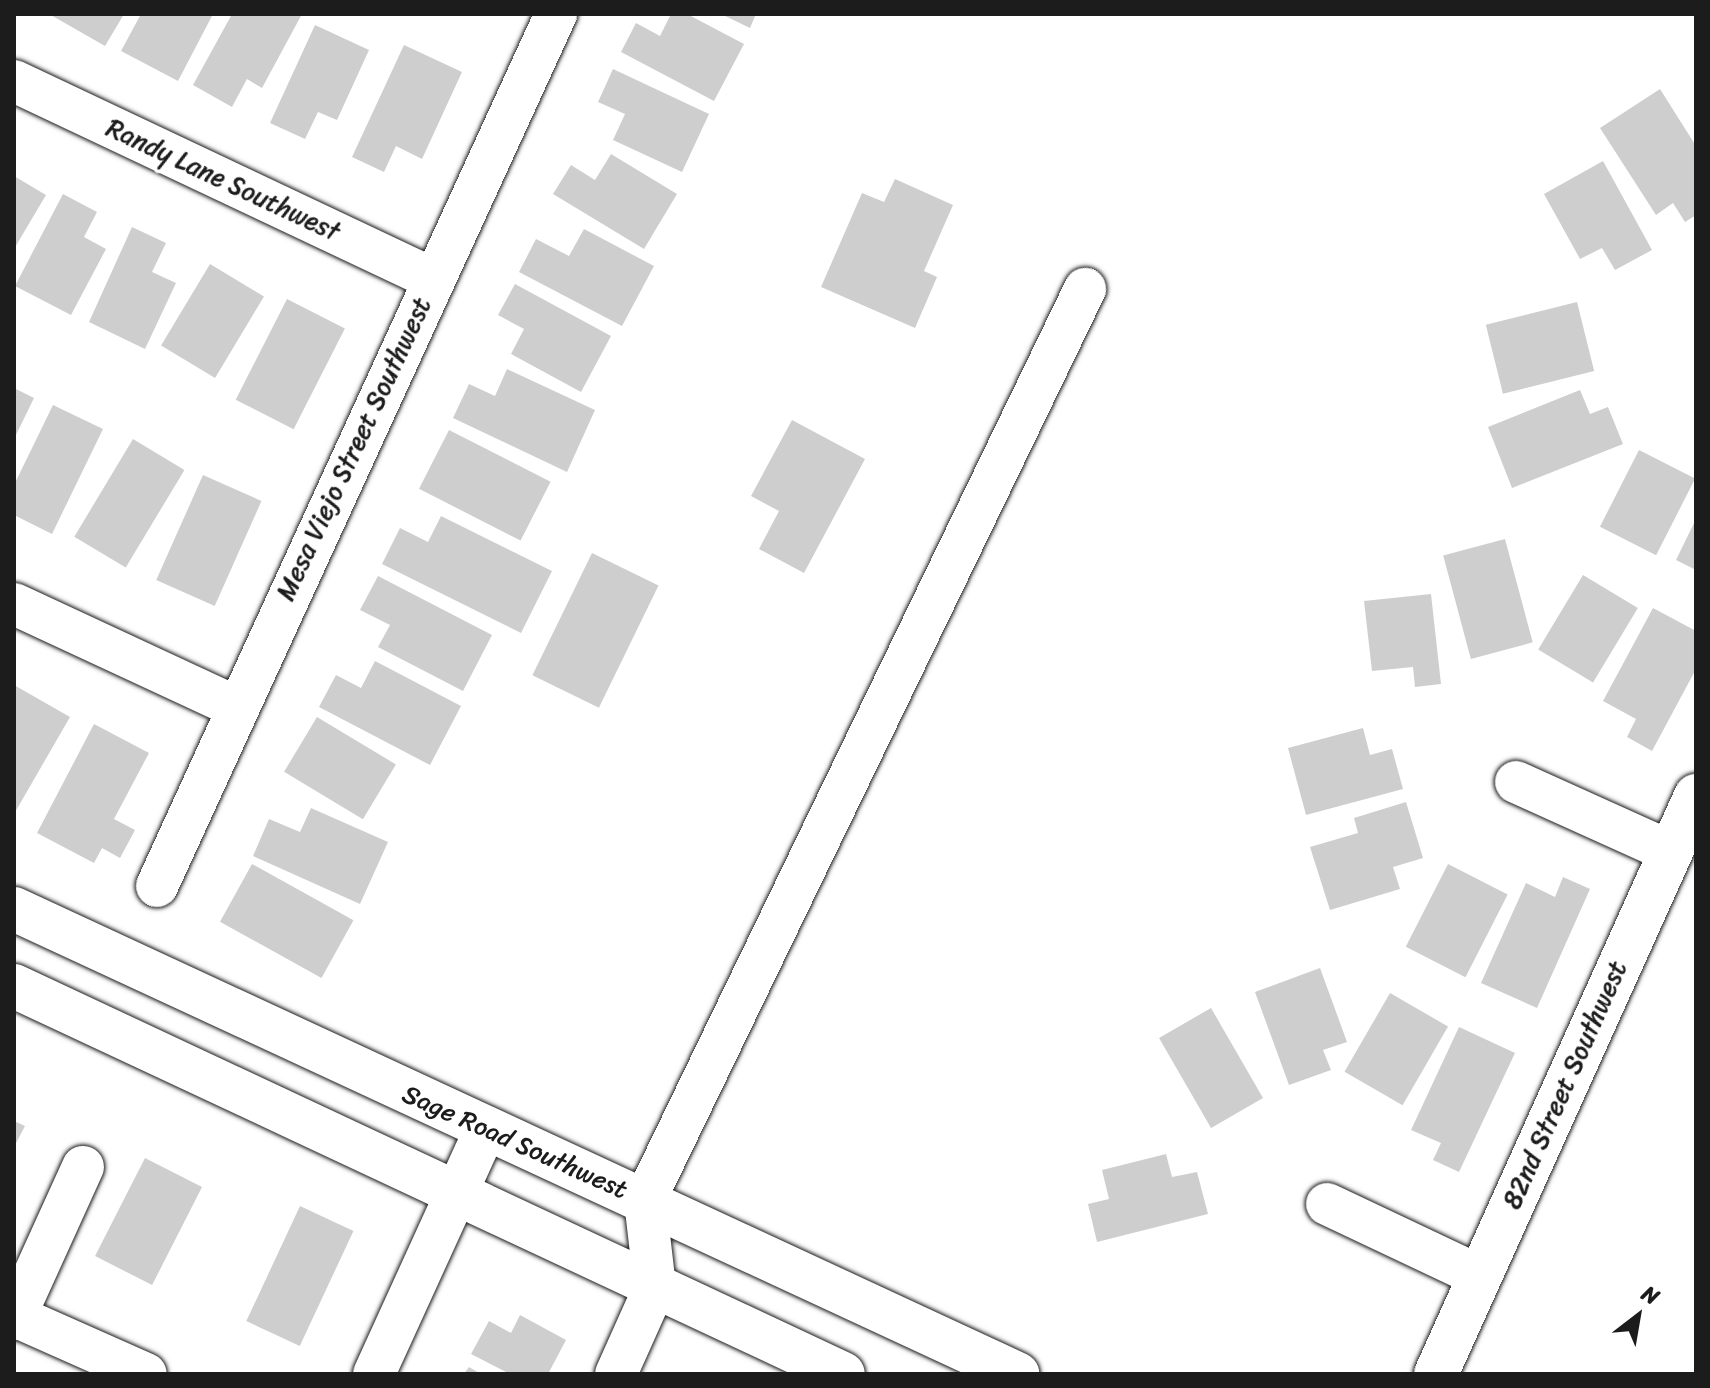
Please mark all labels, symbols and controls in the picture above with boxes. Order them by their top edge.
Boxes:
street label: Randy Lane Southwest [99,111,347,249]
street label: Mesa Viejo Street Southwest [269,291,439,607]
street label: 82nd Street Southwest [1496,955,1634,1215]
street label: Sage Road Southwest [396,1077,634,1207]
text: N [1634,1274,1667,1316]
north arrow [1598,1276,1678,1356]

